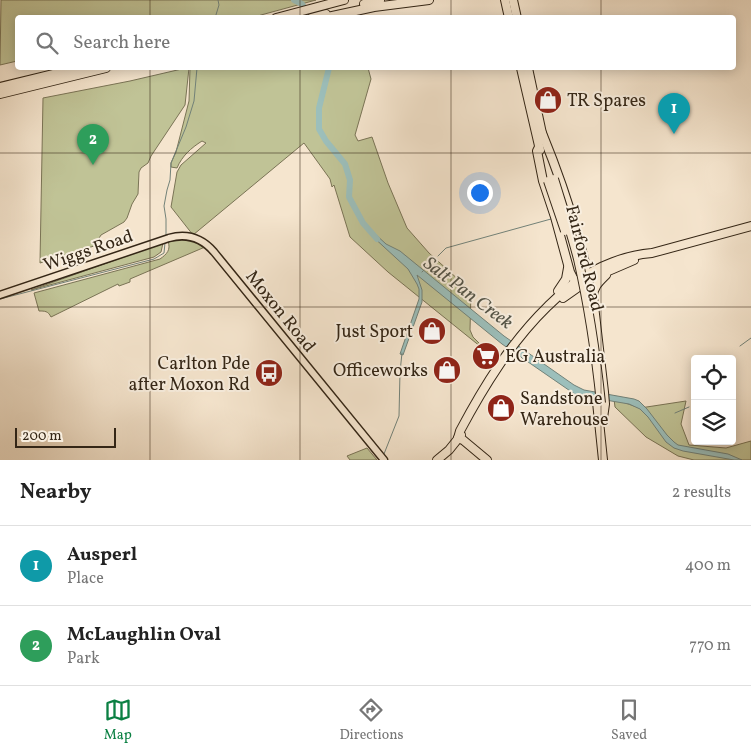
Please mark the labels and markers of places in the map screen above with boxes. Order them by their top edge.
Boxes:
shop icon: TR Spares [533,85,563,115]
place label: TR Spares [567,89,646,114]
pin: 1 [658,93,690,134]
pin: 2 [77,124,109,165]
shop icon: Just Sport [417,316,447,346]
place label: Just Sport [336,320,413,345]
supermarket icon: EG Australia [471,341,501,371]
place label: EG Australia [505,345,605,370]
place label: Carlton Pde after Moxon Rd [128,352,250,398]
shop icon: Officeworks [432,355,462,385]
bus stop icon: Carlton Pde after Moxon Rd [254,358,284,388]
place label: Officeworks [333,359,428,384]
place label: Sandstone Warehouse [520,387,609,433]
shop icon: Sandstone Warehouse [486,393,516,423]

